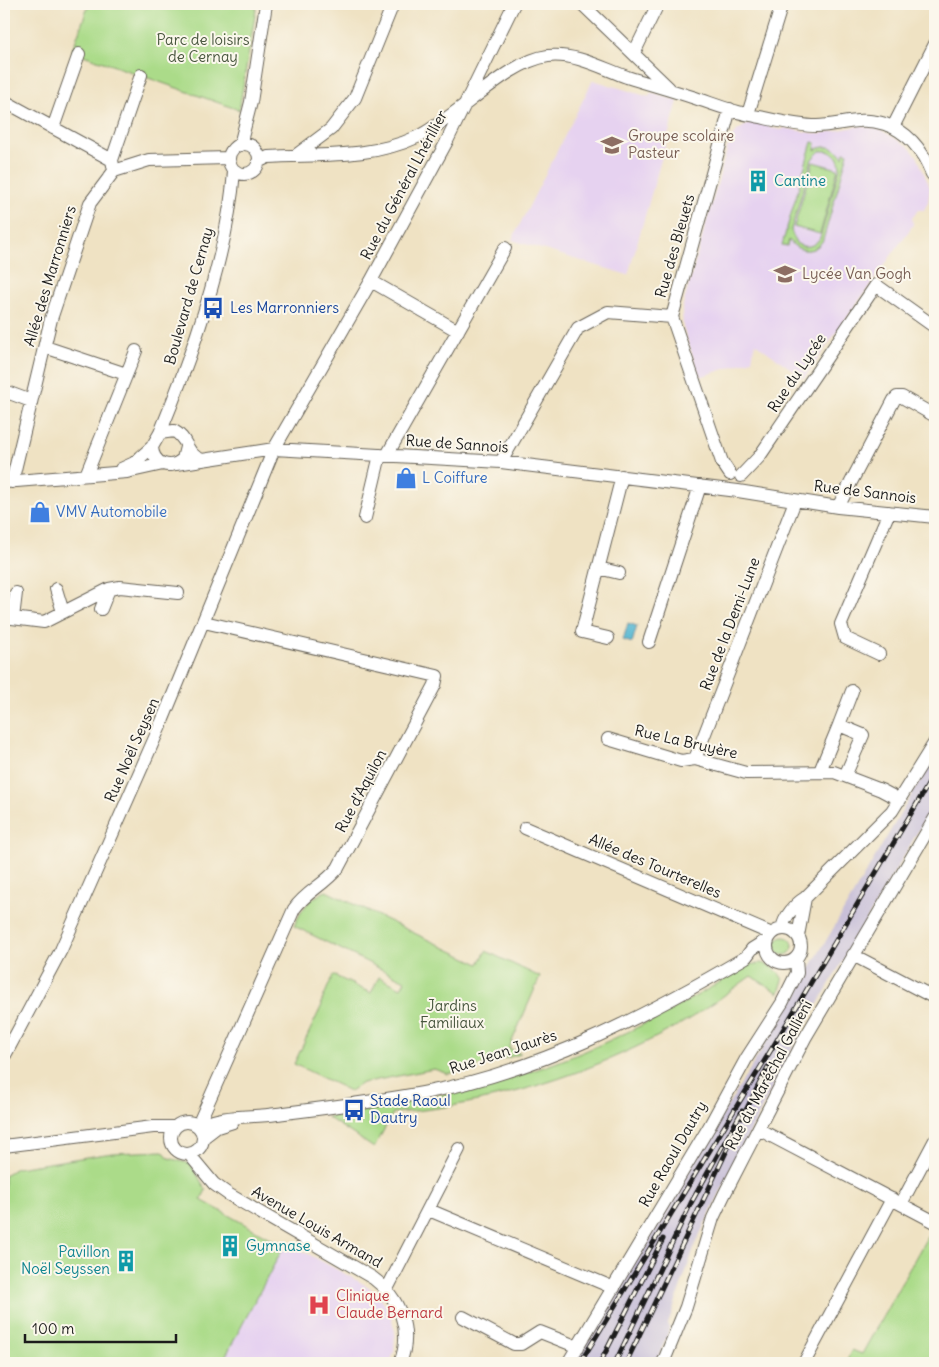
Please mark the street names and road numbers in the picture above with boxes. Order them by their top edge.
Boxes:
street label: Rue du Général Lhérillier [356,107,451,263]
street label: Rue des Bleuets [651,192,698,300]
street label: Allée des Marronniers [19,203,80,349]
street label: Boulevard de Cernay [160,225,217,367]
street label: Rue du Lycée [763,330,830,416]
street label: Rue de Sannois [405,430,509,457]
street label: Rue de Sannois [813,476,918,507]
street label: Rue de la Demi-Lune [695,555,764,693]
street label: Rue Noël Seysen [100,694,163,805]
street label: Rue La Bruyère [633,720,739,763]
street label: Rue d'Aquilon [331,746,391,836]
street label: Allée des Tourterelles [586,829,724,902]
street label: Rue du Maréchal Gallieni [721,997,816,1153]
street label: Rue Jean Jaurès [447,1025,559,1078]
street label: Rue Raoul Dautry [634,1097,711,1210]
street label: Avenue Louis Armand [249,1181,386,1272]

